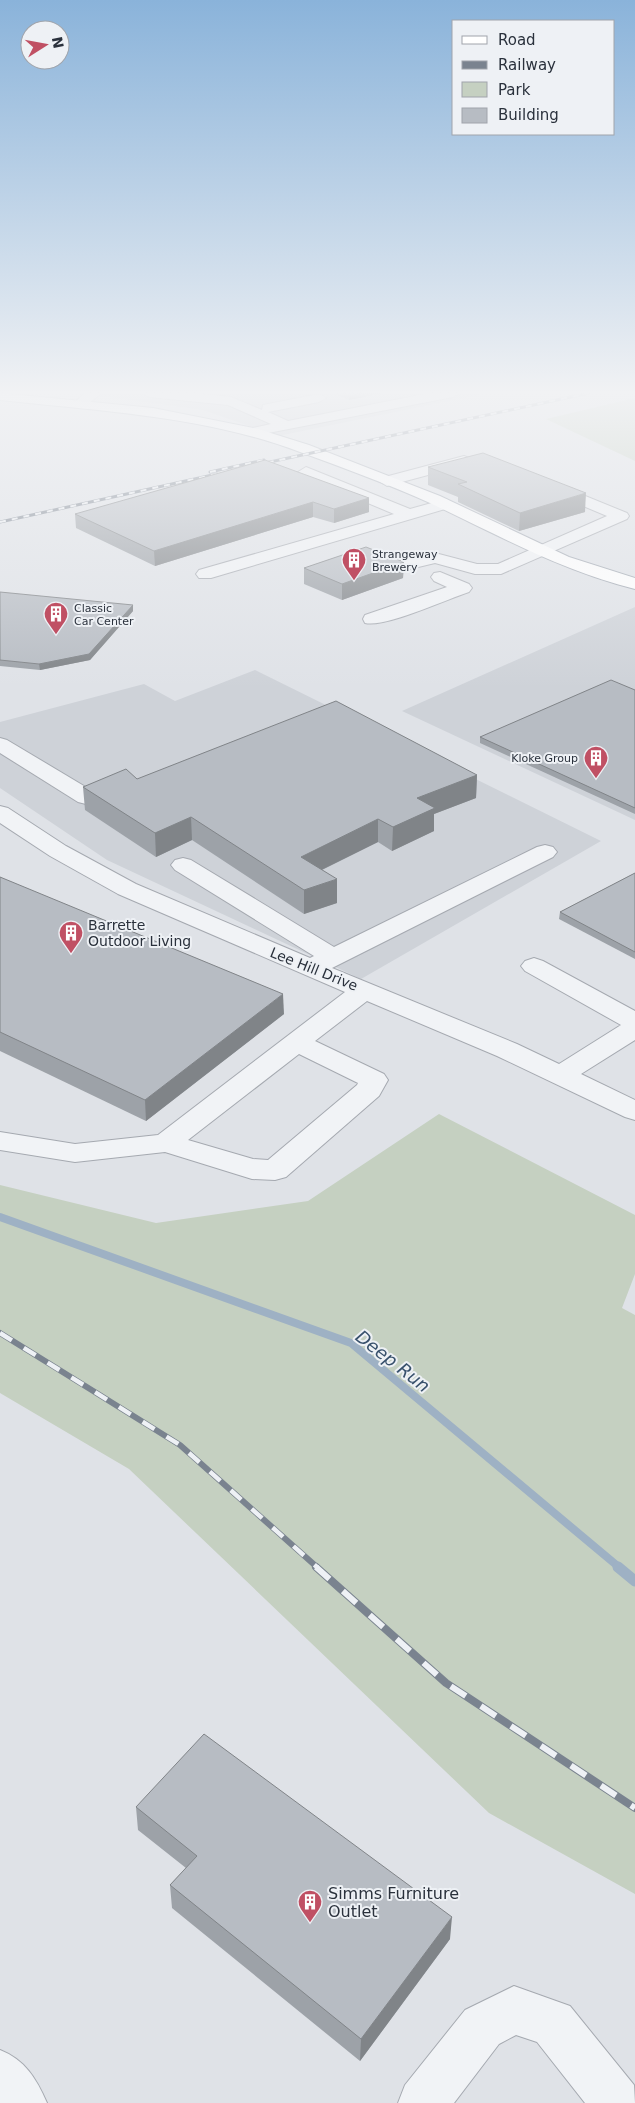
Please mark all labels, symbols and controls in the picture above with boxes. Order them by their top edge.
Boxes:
north arrow [20,20,70,70]
legend [452,20,615,135]
text: Road [498,31,536,49]
text: N [49,35,67,50]
text: Railway [498,56,556,74]
text: Park [498,81,531,99]
text: Building [498,106,559,124]
building icon: Strangeway Brewery [341,547,367,581]
place label: Strangeway Brewery [372,548,438,574]
building icon: Classic Car Center [43,601,69,635]
place label: Classic Car Center [74,602,134,628]
building icon: Kloke Group [583,745,609,779]
place label: Kloke Group [511,752,578,765]
place label: Barrette Outdoor Living [88,917,191,949]
building icon: Barrette Outdoor Living [58,920,84,954]
street label: Lee Hill Drive [268,944,360,994]
water label: Deep Run [352,1325,434,1397]
place label: Simms Furniture Outlet [328,1884,459,1921]
building icon: Simms Furniture Outlet [297,1889,323,1923]

